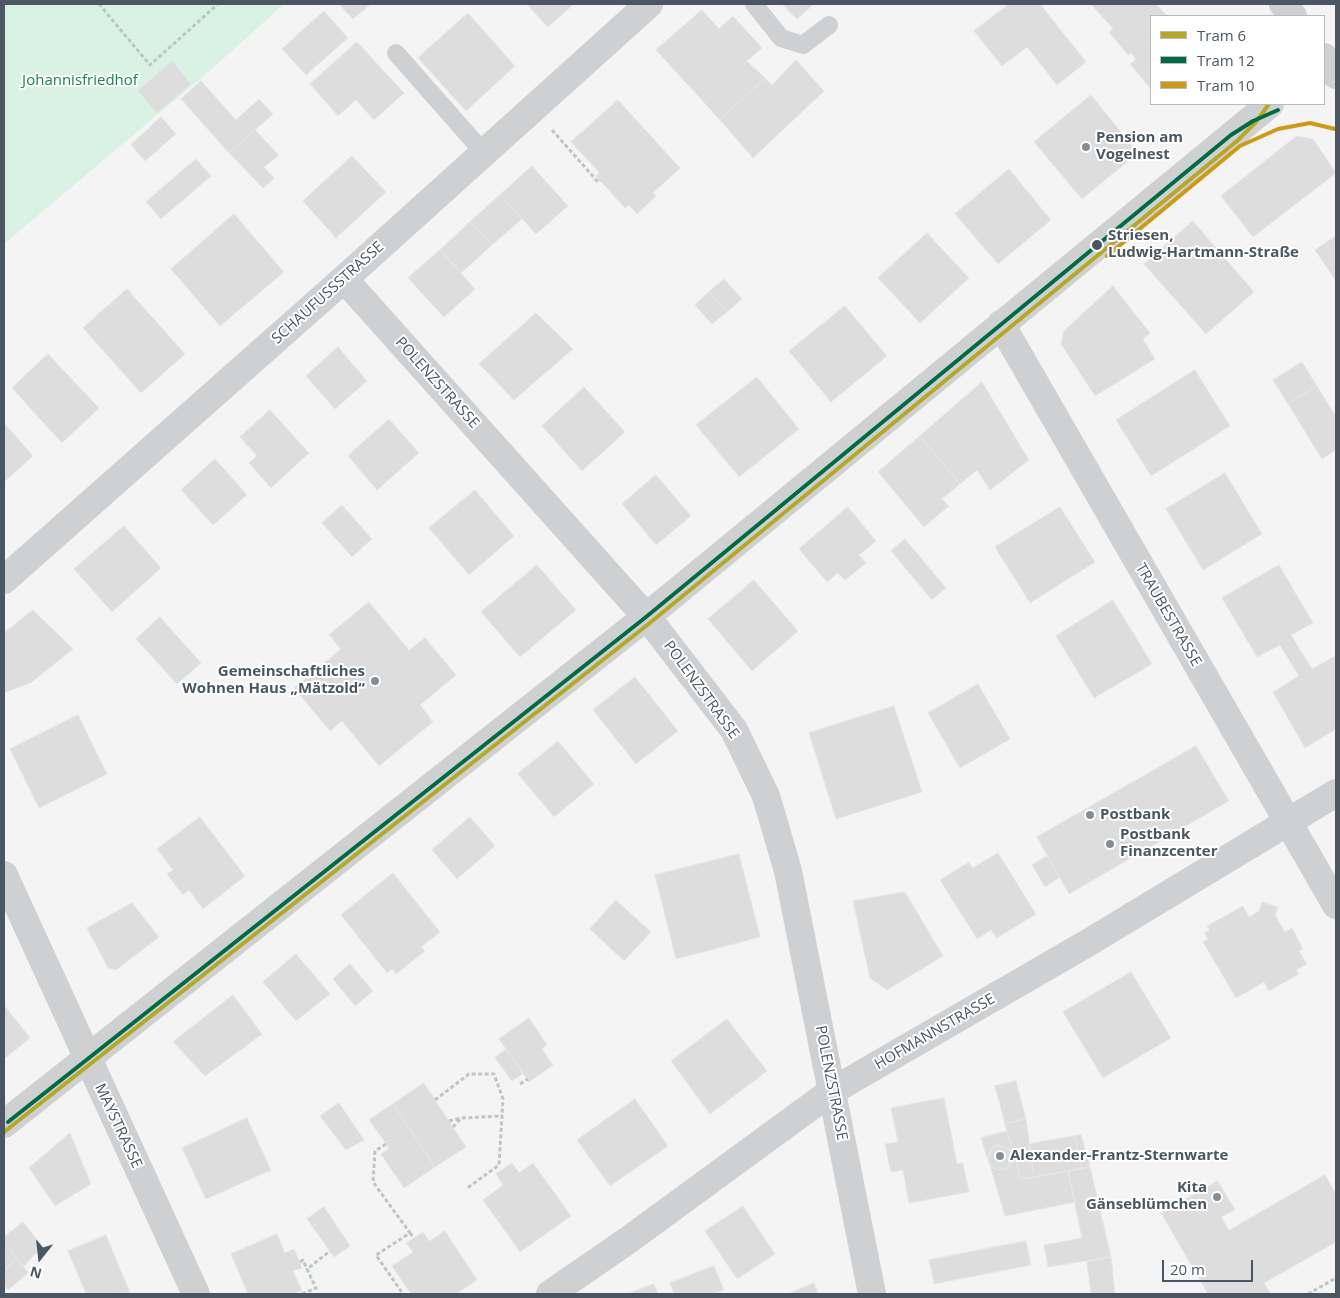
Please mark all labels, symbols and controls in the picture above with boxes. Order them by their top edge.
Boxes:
legend [1150,15,1325,105]
text: Tram 6 [1197,25,1246,45]
text: Tram 12 [1197,50,1255,70]
park label: Johannisfriedhof [22,72,138,90]
text: Tram 10 [1197,75,1255,95]
place label: Pension am Vogelnest [1096,129,1183,164]
marker: Pension am Vogelnest [1080,141,1092,153]
place label: Striesen, Ludwig-Hartmann-Straße [1108,227,1299,262]
street label: SCHAUFUSSSTRASSE [268,238,388,348]
marker: Striesen, Ludwig-Hartmann-Straße [1090,238,1104,252]
street label: POLENZSTRASSE [391,334,483,432]
street label: TRAUBESTRASSE [1131,560,1205,670]
street label: POLENZSTRASSE [659,637,743,743]
place label: Gemeinschaftliches Wohnen Haus „Mätzold“ [182,663,365,698]
marker: Gemeinschaftliches Wohnen Haus „Mätzold“ [369,675,381,687]
place label: Postbank [1100,806,1170,824]
marker: Postbank [1084,809,1096,821]
place label: Postbank Finanzcenter [1120,826,1218,861]
marker: Postbank Finanzcenter [1104,838,1116,850]
street label: HOFMANNSTRASSE [872,990,998,1074]
street label: POLENZSTRASSE [811,1024,851,1142]
street label: MAYSTRASSE [91,1081,145,1171]
place label: Alexander-Frantz-Sternwarte [1010,1147,1228,1165]
marker: Alexander-Frantz-Sternwarte [994,1150,1006,1162]
place label: Kita Gänseblümchen [1086,1179,1207,1214]
marker: Kita Gänseblümchen [1211,1191,1223,1203]
north arrow [15,1233,65,1283]
scale bar [1165,1250,1256,1282]
text: 20 m [1170,1259,1205,1279]
text: N [28,1262,44,1284]

